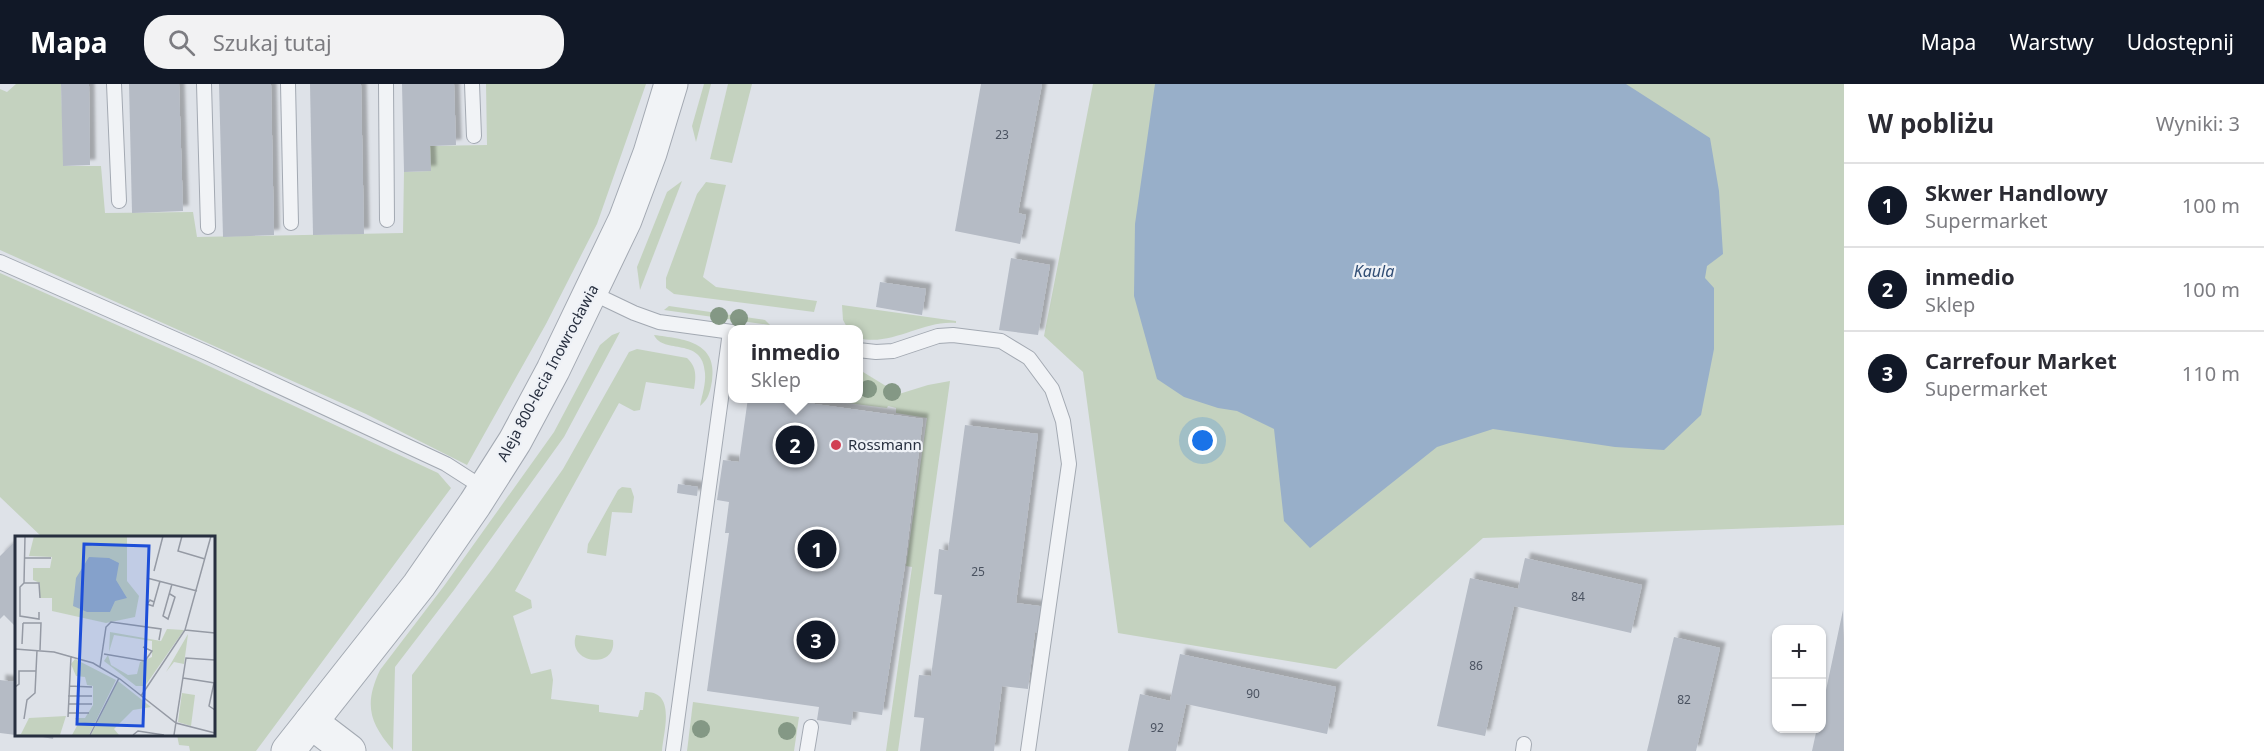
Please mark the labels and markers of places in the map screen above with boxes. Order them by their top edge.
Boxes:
pin: 2 [776,422,814,468]
place label: Rossmann [848,434,922,454]
marker: Rossmann [829,438,843,452]
pin: 1 [798,526,836,572]
pin: 3 [796,618,836,662]

